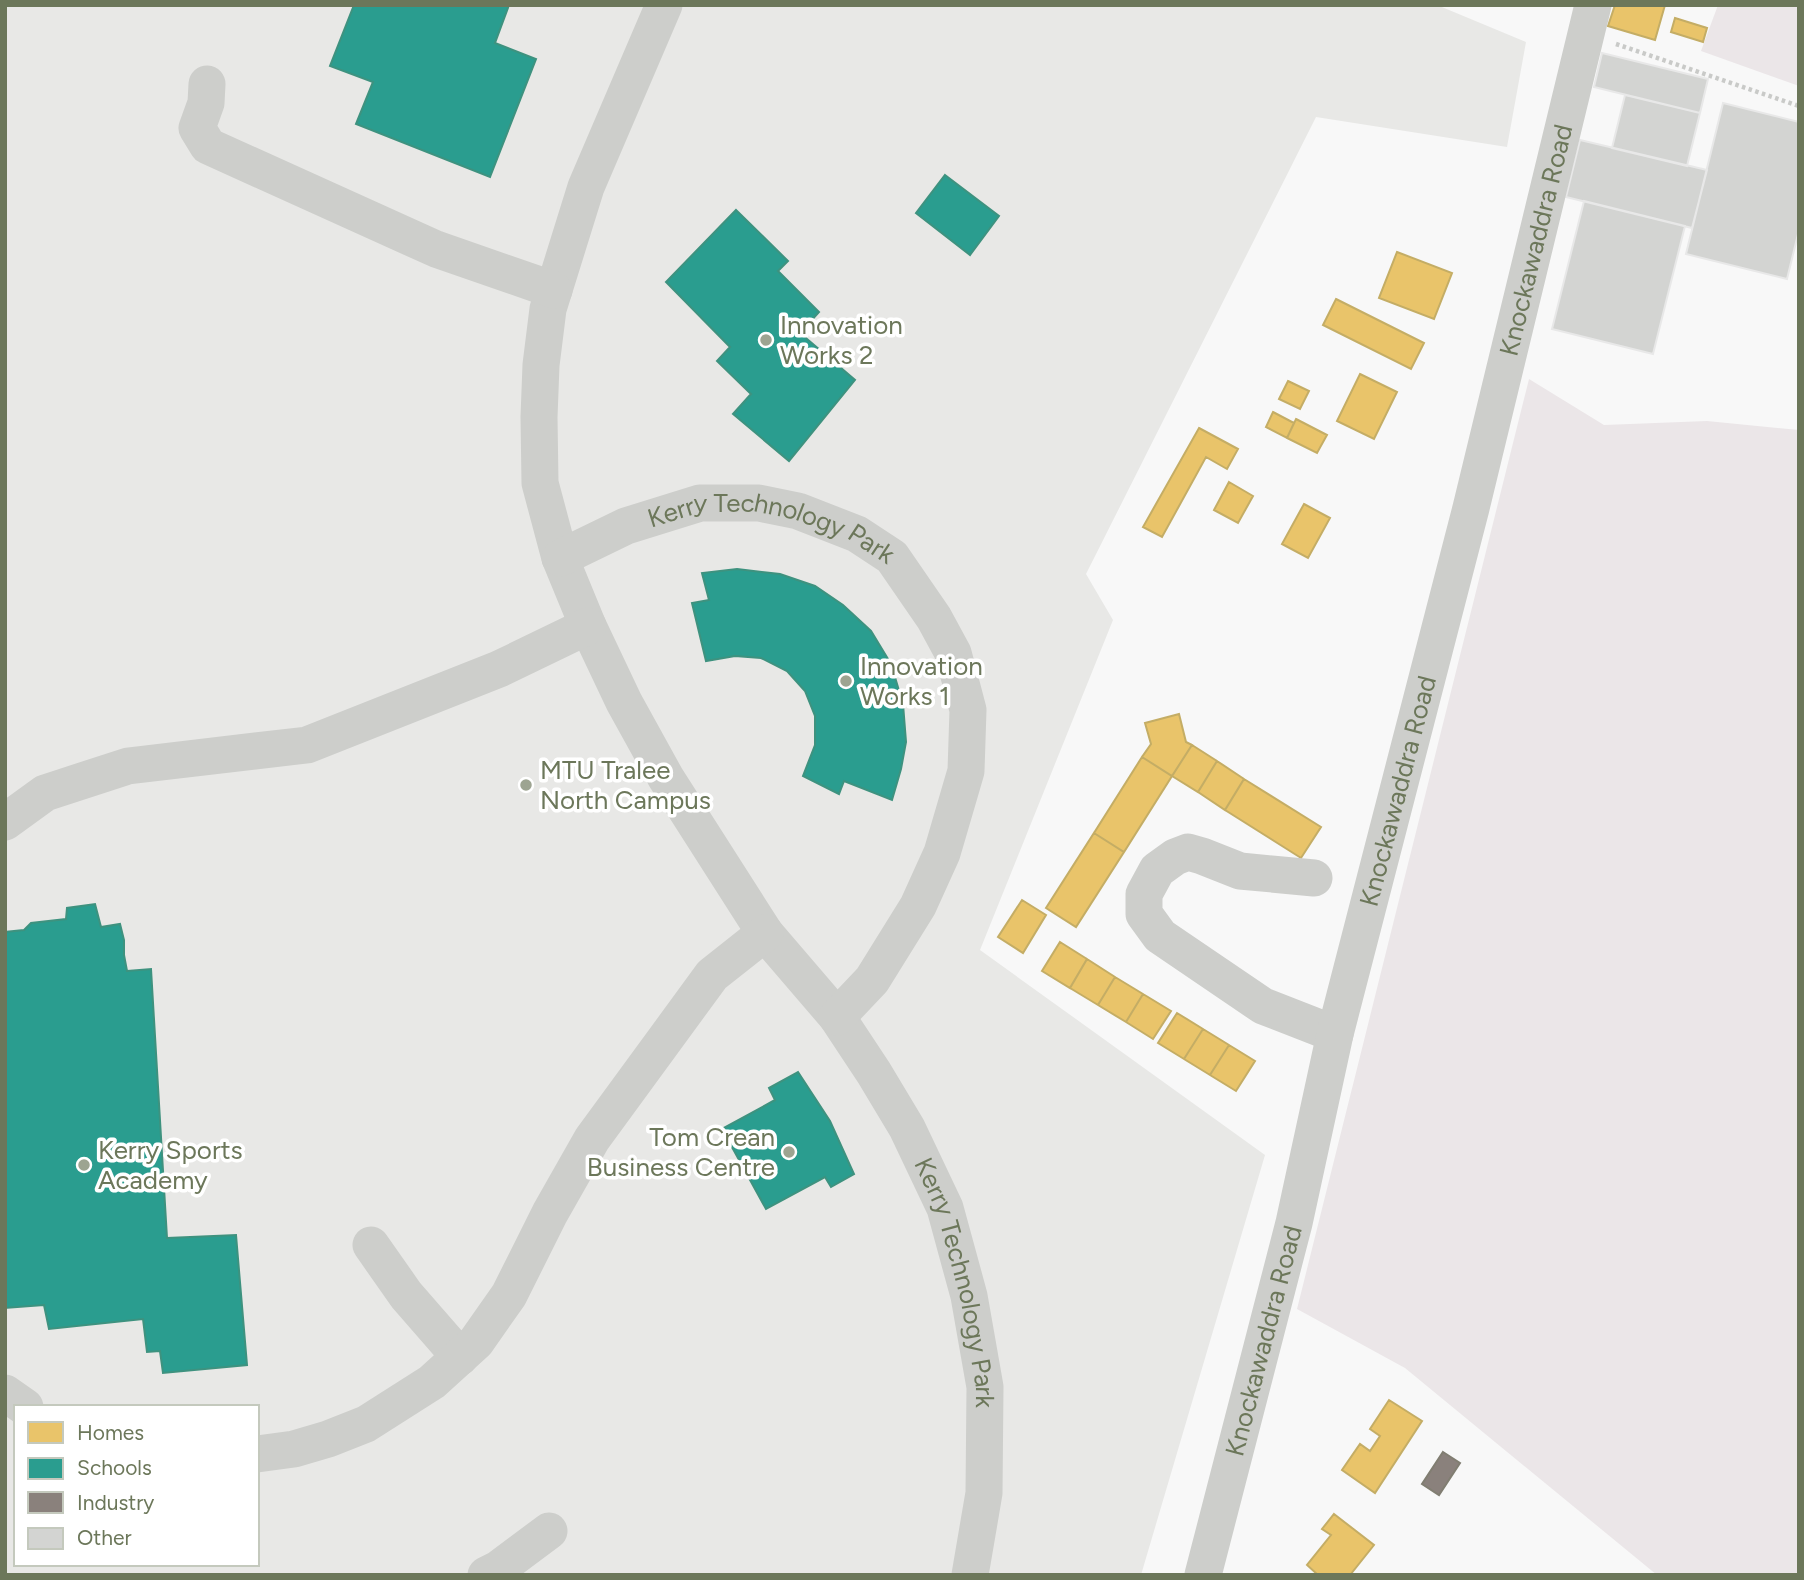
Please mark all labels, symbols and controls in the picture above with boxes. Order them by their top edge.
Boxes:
street label: Knockawaddra Road [1492,121,1579,359]
place label: Innovation Works 2 [780,309,903,371]
marker: Innovation Works 2 [758,332,774,348]
street label: Kerry Technology Park [644,486,901,571]
place label: Innovation Works 1 [860,650,983,712]
street label: Knockawaddra Road [1353,672,1443,910]
marker: Innovation Works 1 [838,673,854,689]
place label: MTU Tralee North Campus [540,754,711,816]
marker: MTU Tralee North Campus [518,777,534,793]
place label: Tom Crean Business Centre [587,1121,775,1183]
place label: Kerry Sports Academy [98,1134,243,1196]
marker: Tom Crean Business Centre [781,1144,797,1160]
street label: Kerry Technology Park [907,1152,1001,1408]
marker: Kerry Sports Academy [76,1157,92,1173]
street label: Knockawaddra Road [1218,1222,1309,1460]
legend [14,1405,259,1566]
text: Homes [77,1420,144,1445]
text: Schools [77,1455,152,1480]
text: Industry [77,1490,154,1515]
text: Other [77,1525,132,1550]

